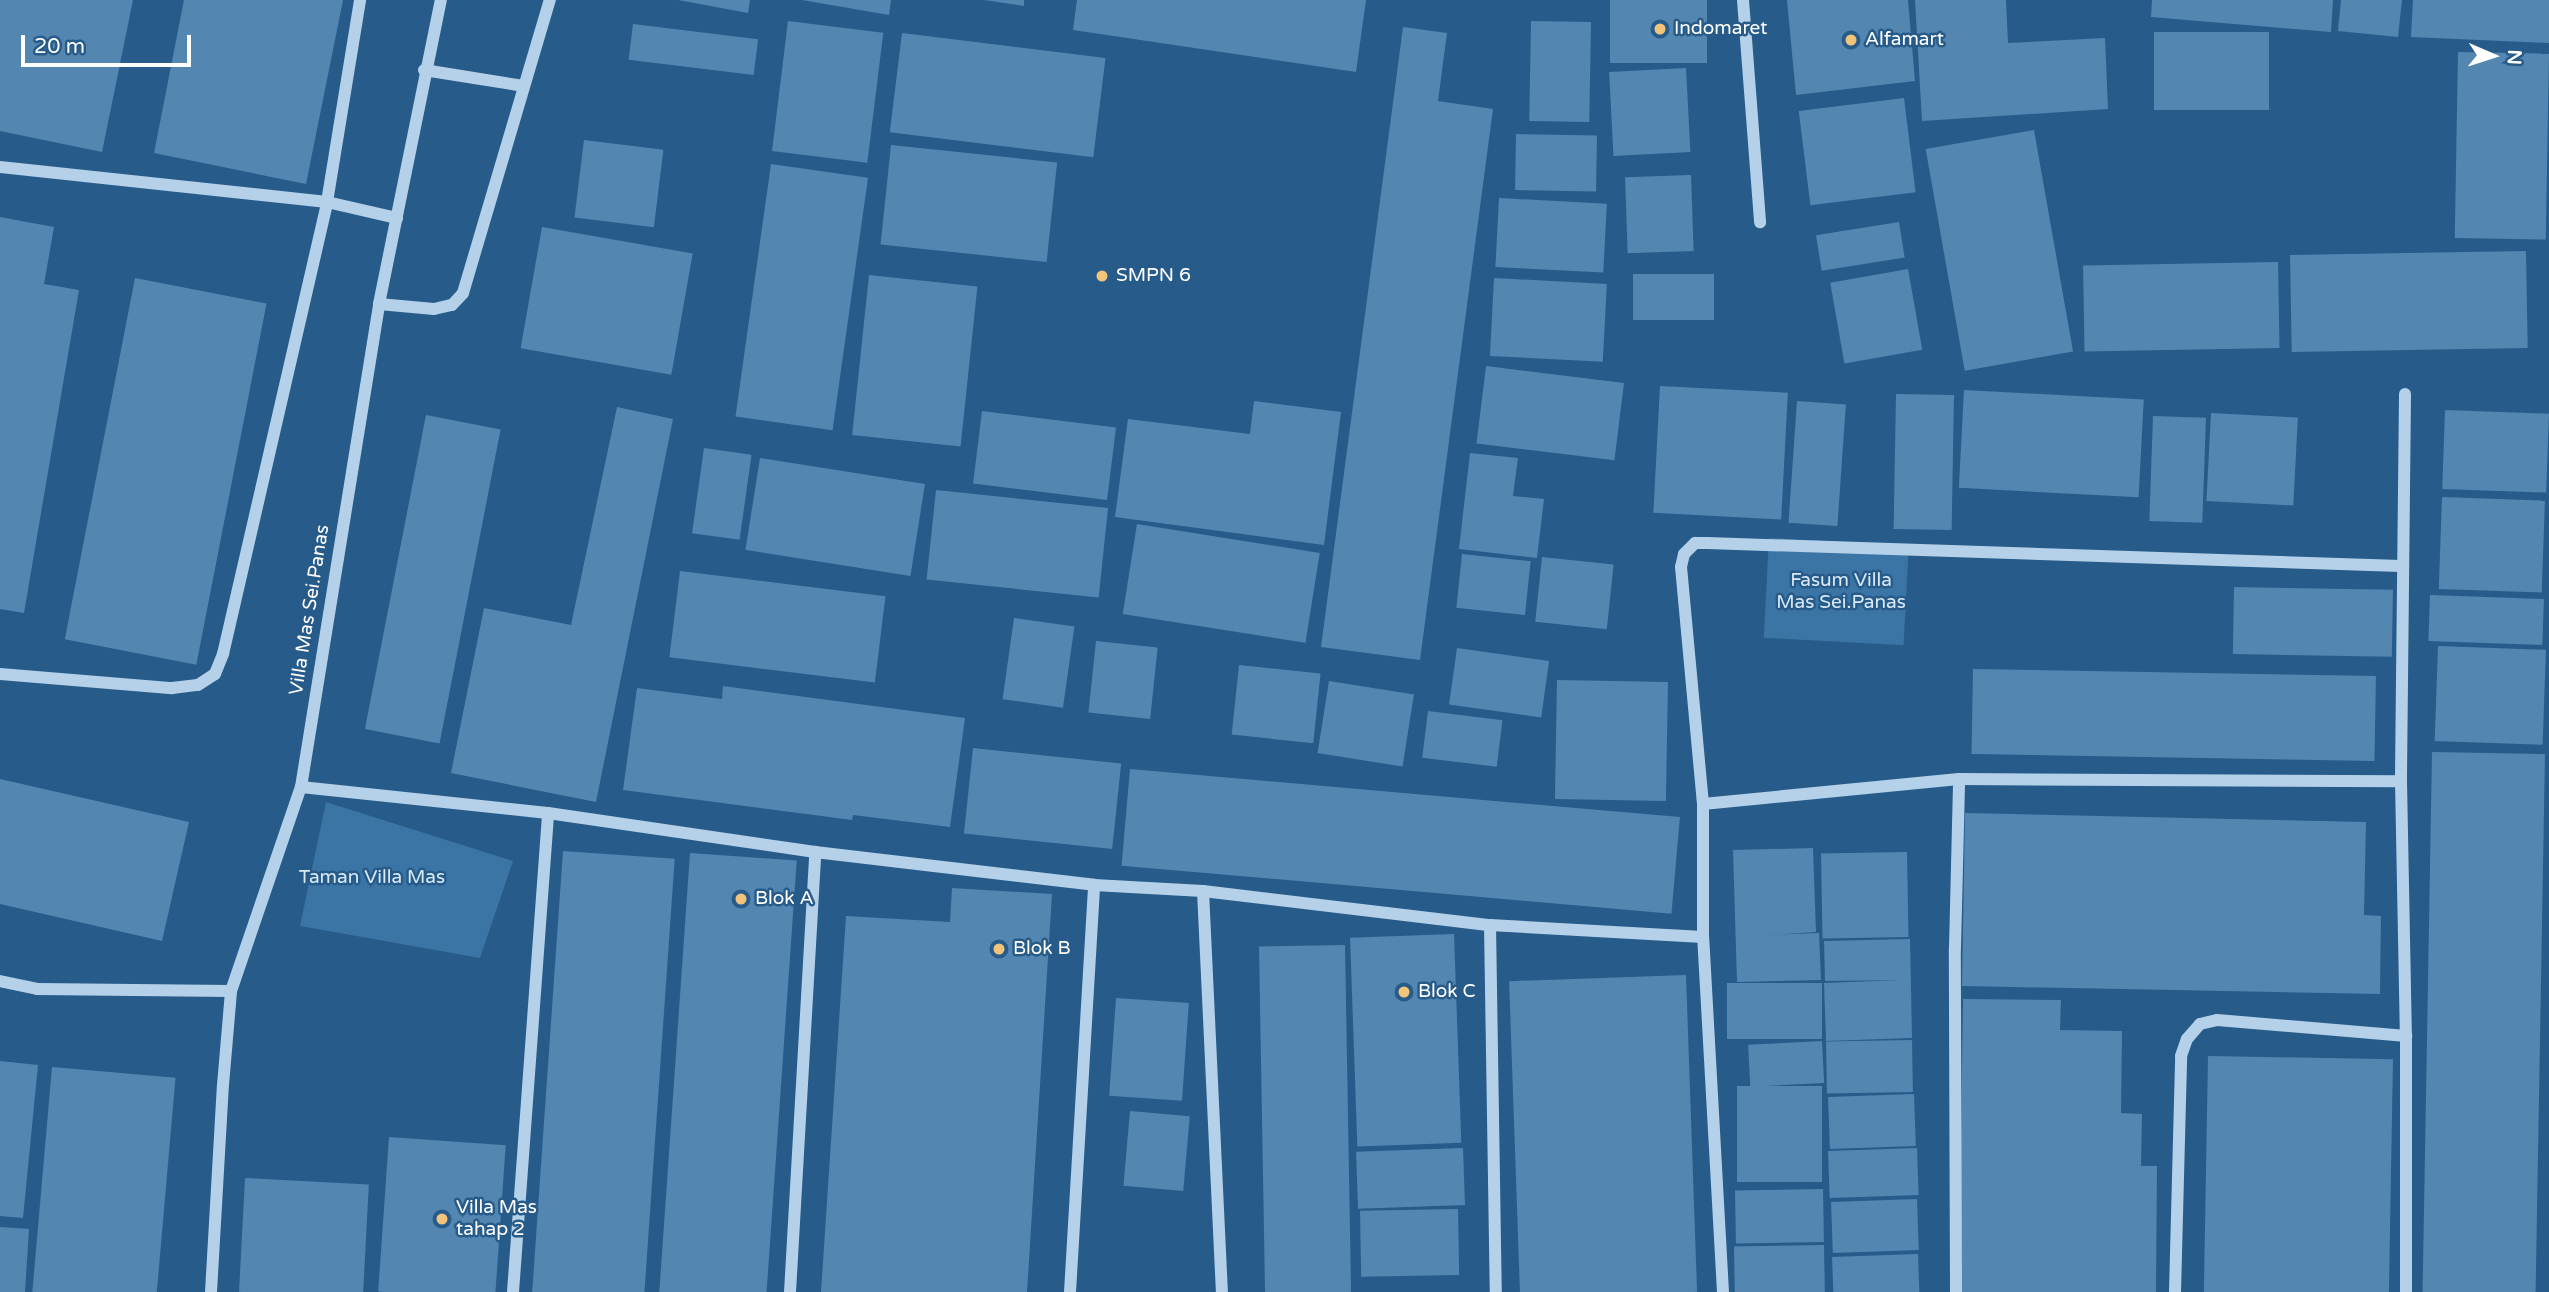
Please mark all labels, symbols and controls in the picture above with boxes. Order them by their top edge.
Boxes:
place label: Indomaret [1674,18,1767,40]
scale bar [24,21,194,65]
marker: Indomaret [1652,21,1668,37]
north arrow [2458,21,2528,91]
place label: Alfamart [1865,29,1944,51]
marker: Alfamart [1843,32,1859,48]
text: 20 m [34,34,85,59]
text: N [2503,49,2525,65]
place label: SMPN 6 [1116,265,1191,287]
marker: SMPN 6 [1094,268,1110,284]
street label: Villa Mas Sei.Panas [285,523,335,697]
park label: Fasum Villa Mas Sei.Panas [1776,570,1906,614]
park label: Taman Villa Mas [299,867,445,889]
place label: Blok A [755,888,814,910]
marker: Blok A [733,891,749,907]
place label: Blok B [1013,938,1071,960]
marker: Blok B [991,941,1007,957]
place label: Blok C [1418,981,1476,1003]
marker: Blok C [1396,984,1412,1000]
place label: Villa Mas tahap 2 [456,1197,537,1241]
marker: Villa Mas tahap 2 [434,1211,450,1227]

